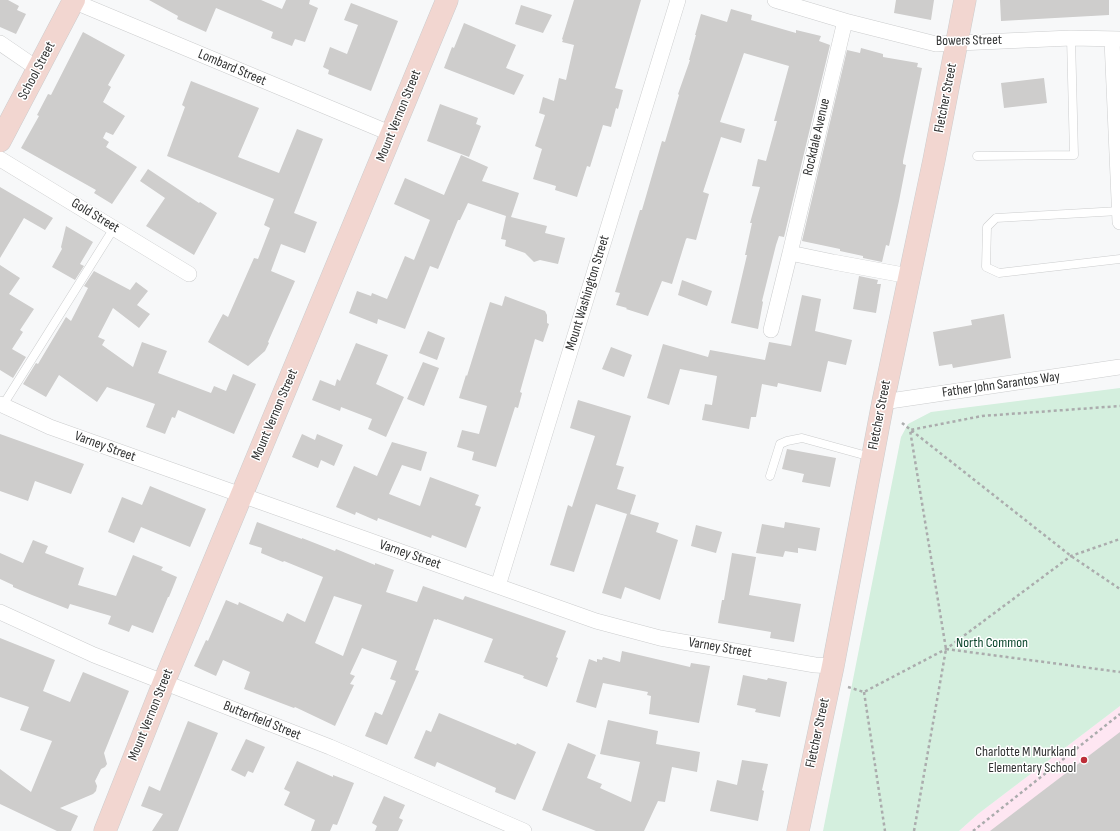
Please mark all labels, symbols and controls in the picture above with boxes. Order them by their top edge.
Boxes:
street label: Bowers Street [936,32,1002,50]
street label: School Street [15,39,59,103]
street label: Lombard Street [195,46,269,90]
street label: Fletcher Street [931,62,961,134]
street label: Mount Vernon Street [373,68,425,164]
street label: Rockdale Avenue [800,97,834,177]
street label: Gold Street [68,195,122,237]
street label: Mount Washington Street [562,233,614,353]
street label: Mount Vernon Street [248,367,302,463]
street label: Father John Sarantos Way [941,368,1061,402]
street label: Fletcher Street [865,379,895,451]
street label: Varney Street [72,428,138,466]
street label: Varney Street [377,537,443,573]
street label: Varney Street [687,634,753,662]
park label: North Common [956,635,1028,651]
street label: Mount Vernon Street [125,667,177,763]
street label: Fletcher Street [802,697,834,769]
street label: Butterfield Street [221,698,303,744]
place label: Charlotte M Murkland Elementary School [975,744,1076,776]
marker: Charlotte M Murkland Elementary School [1079,755,1089,765]

